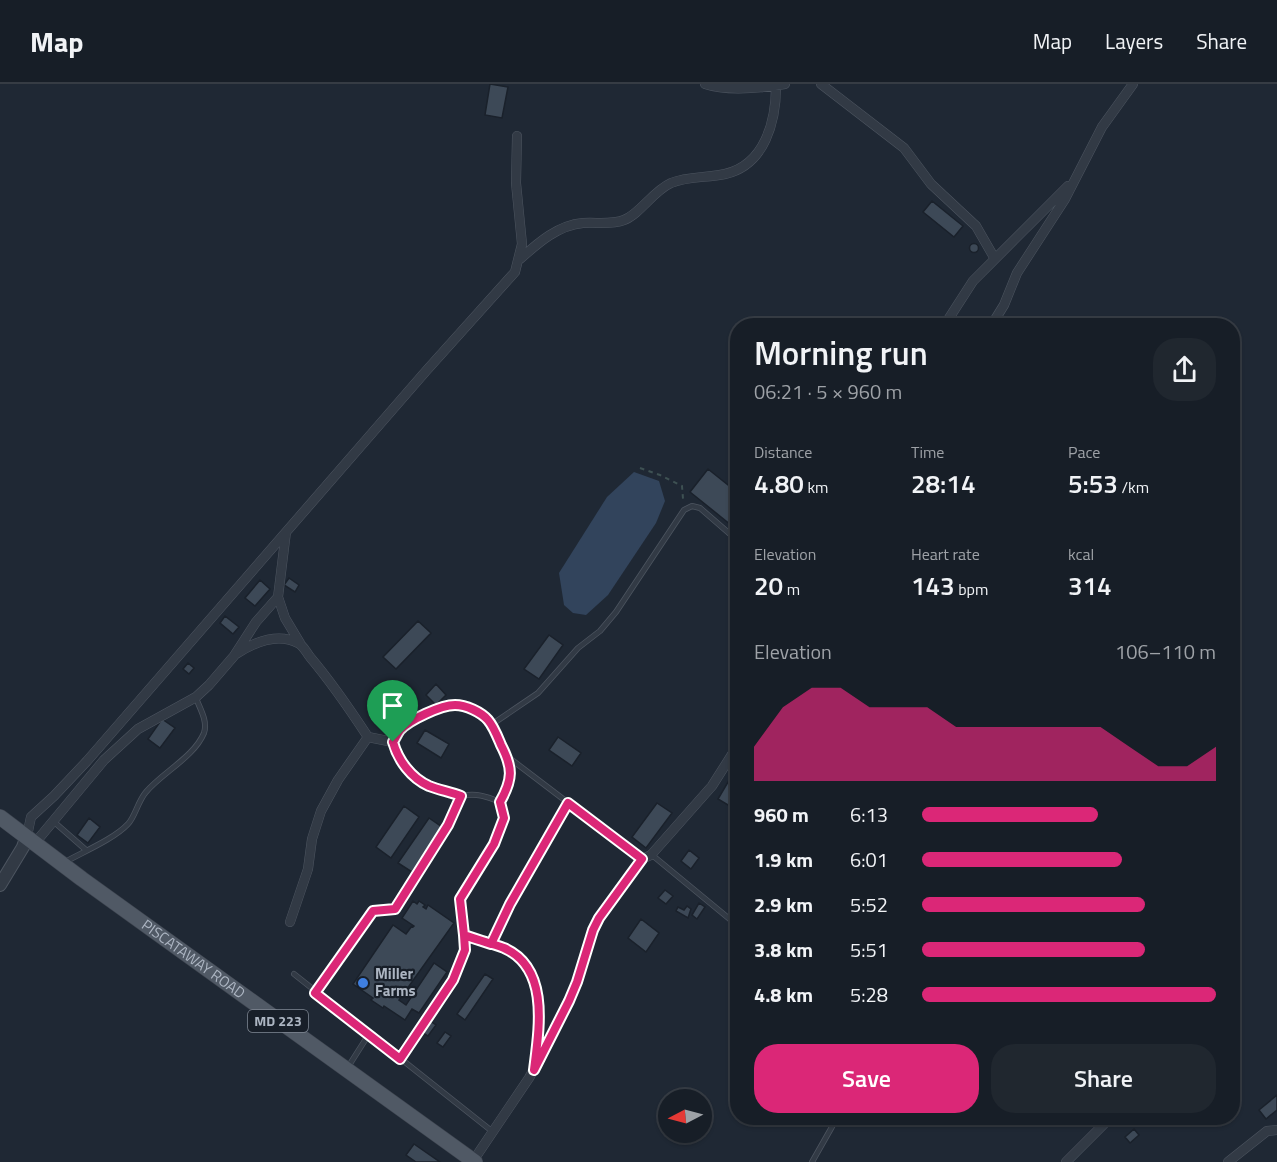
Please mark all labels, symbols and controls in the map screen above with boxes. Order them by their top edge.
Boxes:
text: Map [30,20,84,63]
text: Map [1033,25,1072,57]
text: Layers [1105,25,1163,57]
text: Share [1196,25,1247,57]
text: Morning run [754,328,928,378]
button: share [1153,338,1216,401]
text: 06:21 · 5 × 960 m [754,376,902,407]
text: Distance [754,440,812,464]
text: Time [911,440,944,464]
text: Pace [1068,440,1100,464]
text: 4.80 [754,464,804,503]
text: 28:14 [911,464,975,503]
text: 5:53 [1068,464,1118,503]
text: km [804,475,828,499]
text: /km [1118,475,1149,499]
text: Elevation [754,542,816,566]
text: Heart rate [911,542,980,566]
text: kcal [1068,542,1094,566]
text: 20 [754,566,783,605]
text: 143 [911,566,955,605]
text: 314 [1068,566,1112,605]
text: m [783,577,800,601]
text: bpm [955,577,988,601]
text: Elevation [754,636,832,667]
text: 106–110 m [1115,636,1216,667]
pin [367,680,418,742]
icon: arrive [376,689,409,722]
text: 960 m [754,799,809,830]
text: 6:13 [850,799,888,830]
text: 1.9 km [754,844,813,875]
text: 6:01 [850,844,888,875]
text: 2.9 km [754,889,813,920]
text: 5:52 [850,889,888,920]
street label: PISCATAWAY ROAD [137,913,250,1004]
text: 3.8 km [754,934,813,965]
text: 5:51 [850,934,888,965]
place label: Miller Farms [375,962,416,1002]
marker: Miller Farms [356,976,370,990]
text: 4.8 km [754,979,813,1010]
text: 5:28 [850,979,888,1010]
road number: MD 223 [248,1010,308,1032]
button: Save [754,1044,979,1113]
button: Share [991,1044,1216,1113]
north arrow [658,1089,712,1143]
map controls [658,1089,712,1143]

